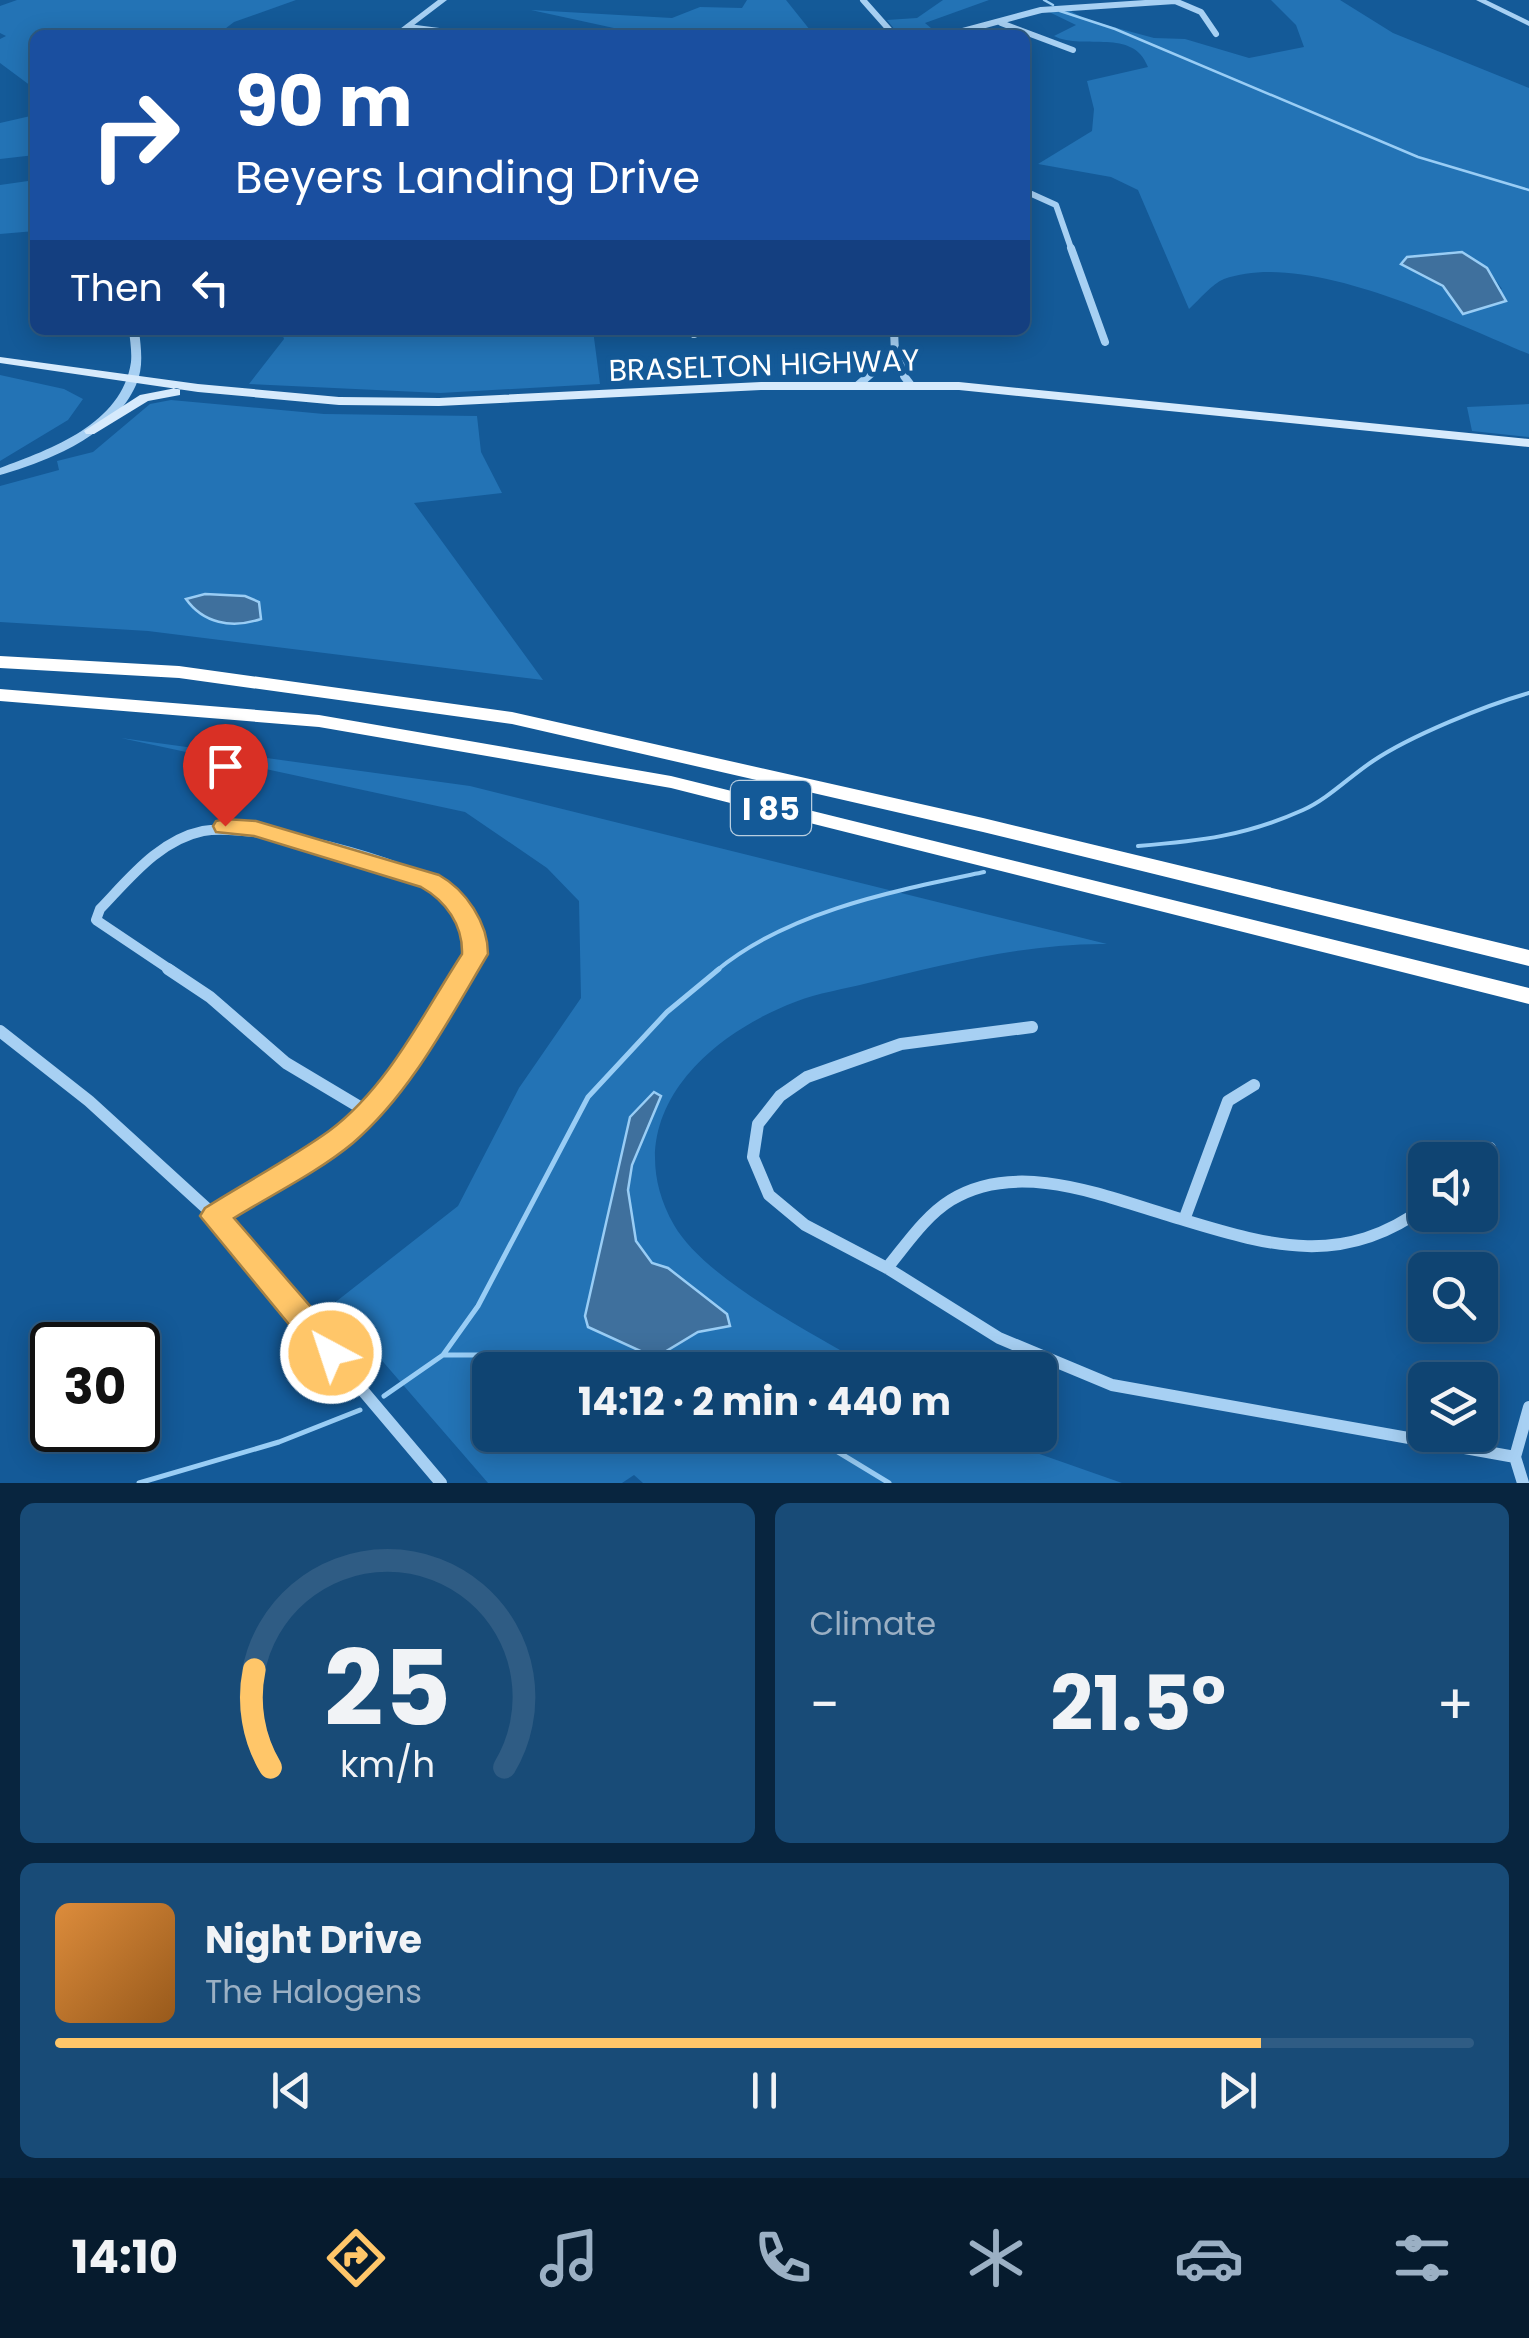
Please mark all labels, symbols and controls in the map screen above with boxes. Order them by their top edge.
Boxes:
text: 90 m [235,52,413,151]
icon: right [70,70,200,200]
text: Beyers Landing Drive [235,146,700,209]
icon: left [183,260,238,315]
text: Then [70,261,163,314]
street label: BRASELTON HIGHWAY [608,338,920,392]
pin [183,724,268,827]
icon: arrive [198,739,253,794]
road number: I 85 [731,781,811,835]
map controls [1408,1142,1498,1452]
button: sound [1408,1142,1498,1232]
button: search [1408,1252,1498,1342]
position arrow [279,1301,383,1405]
speed limit sign: 30 [30,1322,160,1452]
button: layers [1408,1362,1498,1452]
text: 14:12 · 2 min · 440 m [578,1375,951,1428]
text: Climate [810,1601,936,1646]
text: 25 [324,1616,451,1761]
text: 21.5° [1050,1651,1226,1756]
text: − [810,1666,840,1743]
text: + [1436,1666,1474,1743]
text: km/h [340,1739,435,1790]
text: Night Drive [205,1913,422,1966]
text: The Halogens [205,1969,422,2014]
icon: previous [264,2063,319,2118]
icon: pause [737,2063,792,2118]
icon: next [1210,2063,1265,2118]
icon: directions [321,2223,391,2293]
icon: music [534,2223,604,2293]
icon: phone [748,2223,818,2293]
icon: climate [961,2223,1031,2293]
icon: car [1174,2223,1244,2293]
icon: filters [1387,2223,1457,2293]
text: 14:10 [72,2226,178,2289]

